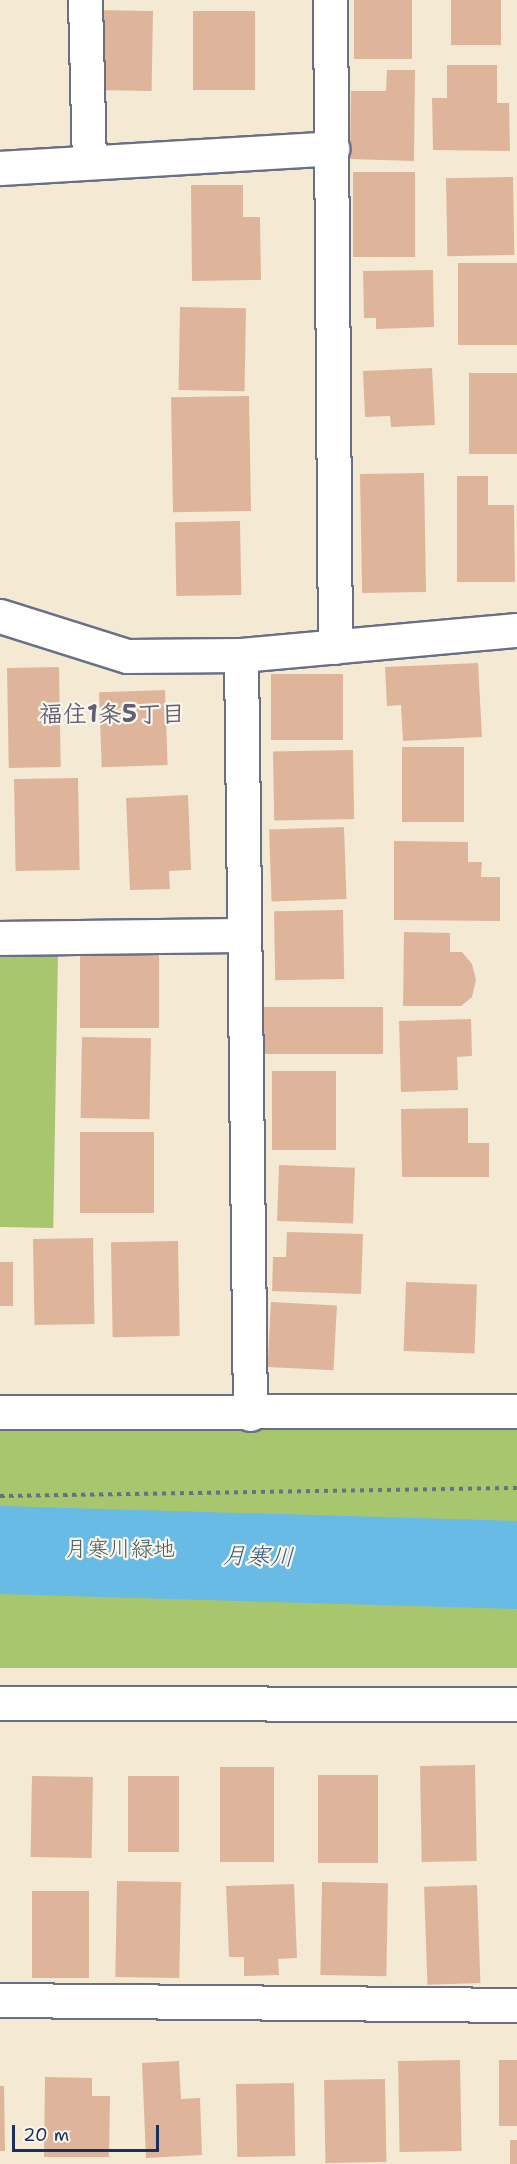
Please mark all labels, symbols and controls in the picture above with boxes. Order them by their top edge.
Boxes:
district label: 福住1条5丁目 [39,701,185,729]
park label: 月寒川緑地 [65,1536,175,1562]
water label: 月寒川 [222,1541,294,1573]
scale bar [15,2113,162,2151]
text: 20 m [23,2123,69,2147]

